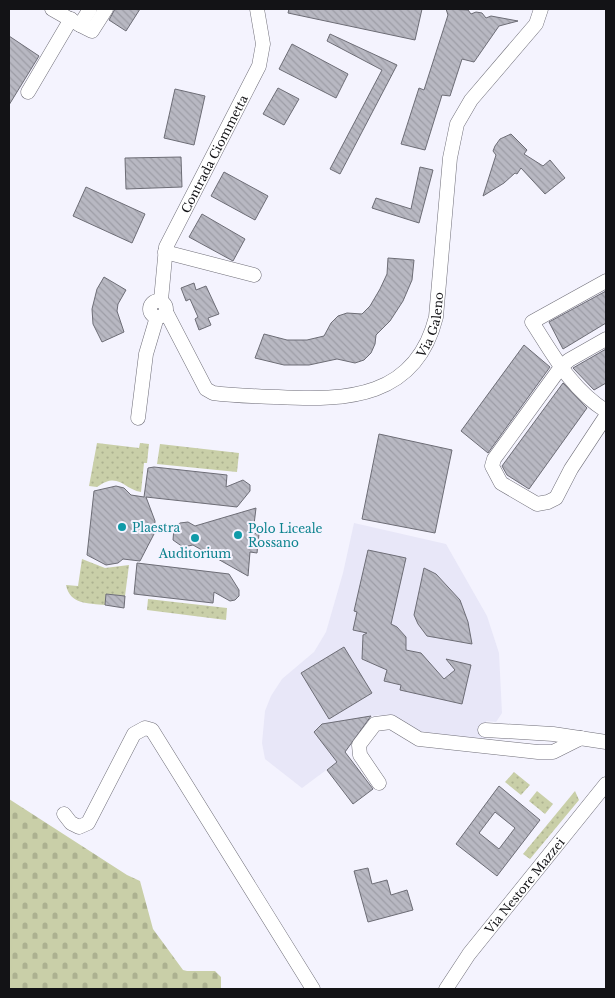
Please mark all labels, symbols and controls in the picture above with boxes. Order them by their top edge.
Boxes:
street label: Contrada Ciommetta [177,92,251,215]
street label: Via Galeno [412,291,446,361]
place label: Plaestra [132,520,180,535]
marker: Plaestra [116,521,128,533]
place label: Polo Liceale Rossano [248,521,323,550]
marker: Polo Liceale Rossano [232,529,244,541]
marker: Auditorium [189,532,201,544]
place label: Auditorium [158,546,231,561]
street label: Via Nestore Mazzei [481,834,567,937]

